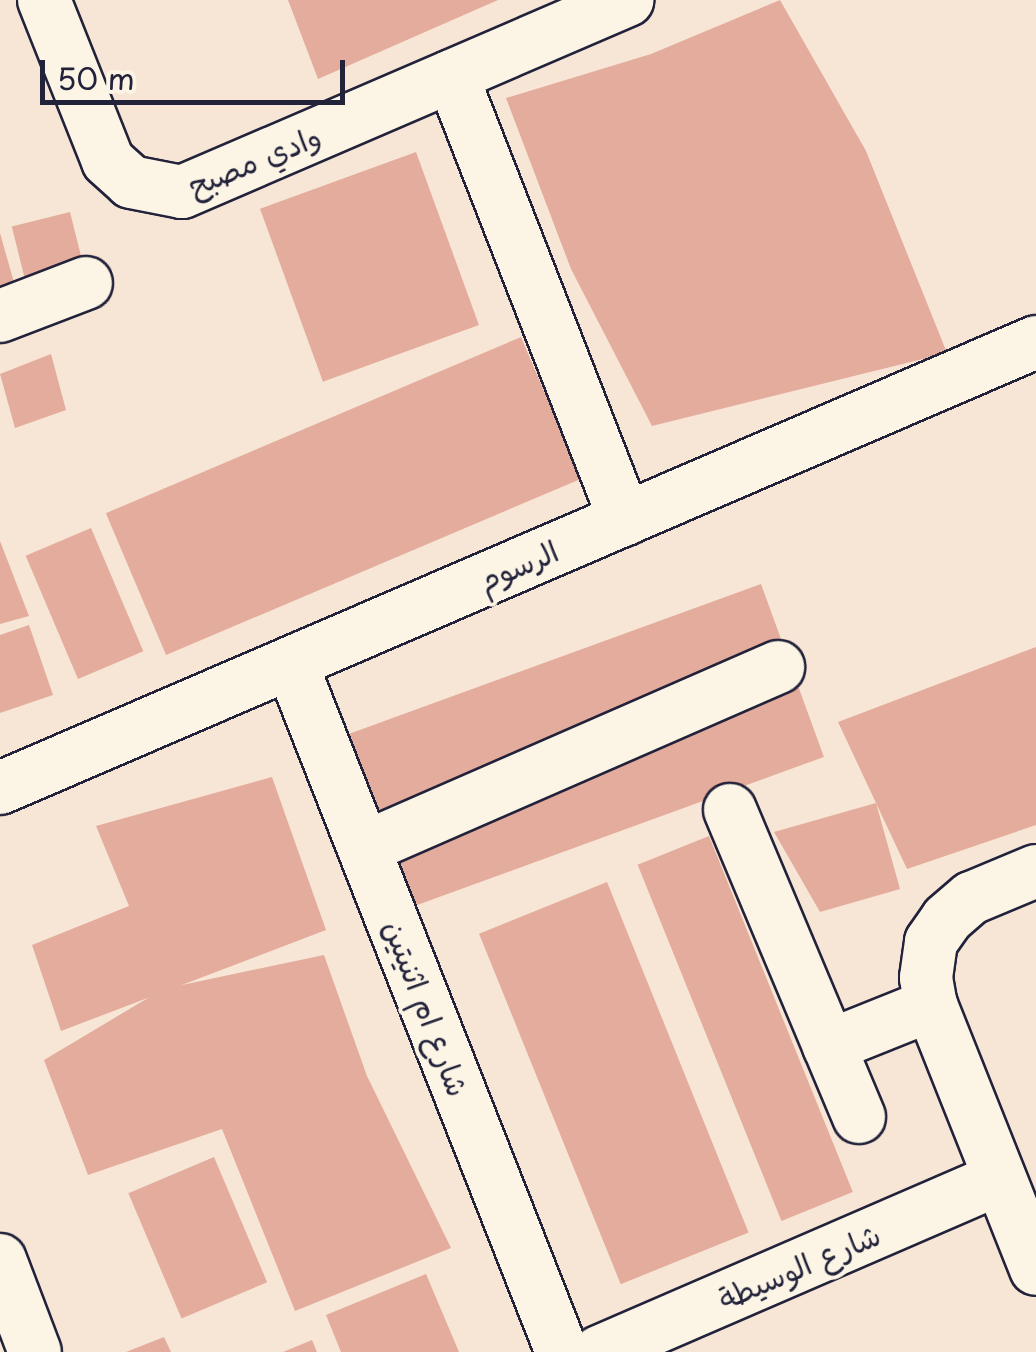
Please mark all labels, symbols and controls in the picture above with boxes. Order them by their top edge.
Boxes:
scale bar [45,40,350,102]
text: 50 m [57,55,135,100]
street label: وادي مصبح [182,117,326,203]
street label: الرسوم [473,532,563,598]
street label: شارع ام اثنيتين [377,915,477,1101]
street label: شارع الوسيطة [713,1216,885,1316]

